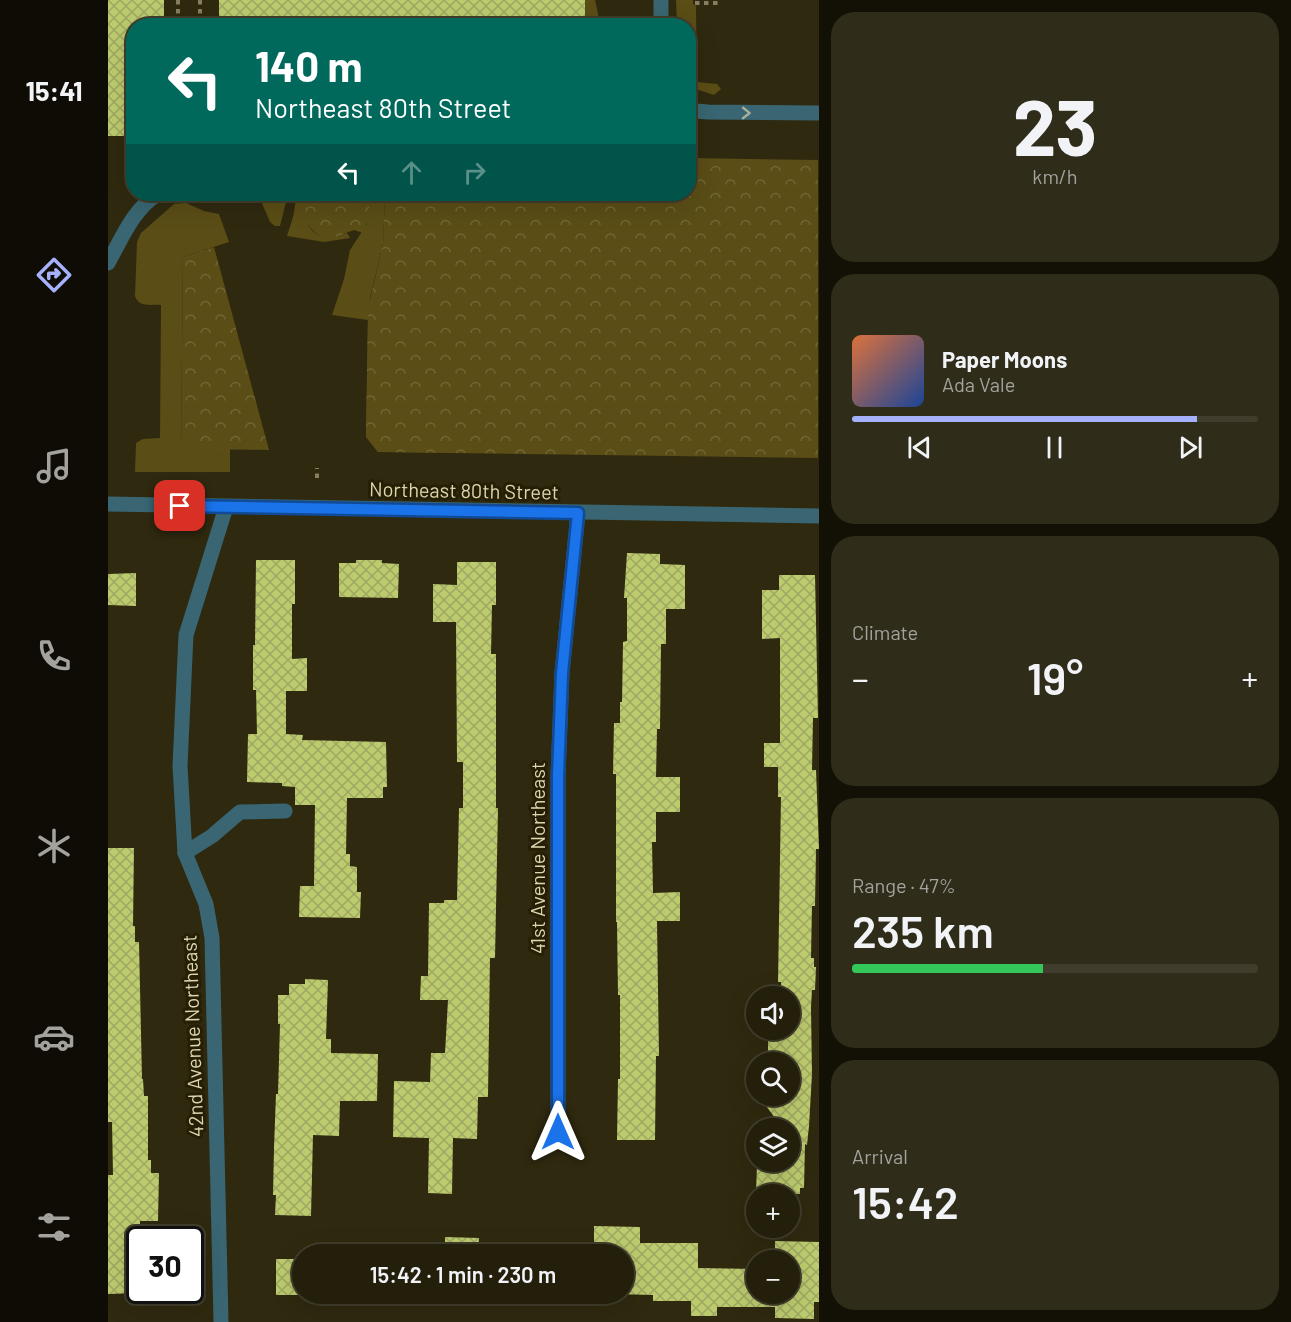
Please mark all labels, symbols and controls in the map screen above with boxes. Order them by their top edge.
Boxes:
text: 140 m [255,40,363,90]
icon: left [156,42,234,120]
text: 15:41 [25,74,83,106]
text: 23 [1013,78,1097,172]
text: Northeast 80th Street [255,91,511,123]
one-way arrow [742,107,751,119]
icon: left [332,156,365,189]
icon: ahead [395,156,428,189]
icon: right [458,156,491,189]
text: km/h [1032,164,1078,188]
icon: directions [33,254,75,296]
text: Paper Moons [942,346,1067,372]
text: Ada Vale [942,372,1015,396]
icon: previous [903,431,936,464]
icon: pause [1038,431,1071,464]
icon: next [1174,431,1207,464]
icon: music [33,445,75,487]
street label: Northeast 80th Street [369,476,559,504]
pin [154,480,205,531]
icon: arrive [163,489,196,522]
text: Climate [852,620,918,644]
icon: phone [33,635,75,677]
text: 19° [1027,650,1083,704]
text: − [852,658,869,698]
text: + [1242,658,1258,698]
street label: 41st Avenue Northeast [525,762,549,954]
icon: climate [33,825,75,867]
text: Range · 47% [852,873,956,897]
text: 235 km [852,903,994,957]
street label: 42nd Avenue Northeast [176,934,208,1138]
map controls [746,986,800,1304]
button: sound [746,986,800,1040]
icon: car [33,1016,75,1058]
button: search [746,1052,800,1106]
position arrow [526,1100,590,1164]
button: layers [746,1118,800,1172]
text: Arrival [852,1144,908,1168]
text: 15:42 [852,1174,959,1228]
button: + [746,1184,800,1238]
icon: filters [33,1206,75,1248]
speed limit sign: 30 [126,1226,204,1304]
button: − [746,1250,800,1304]
text: 15:42 · 1 min · 230 m [370,1261,556,1287]

